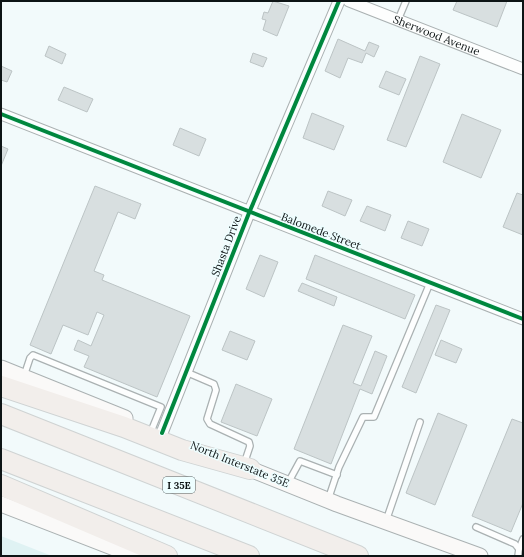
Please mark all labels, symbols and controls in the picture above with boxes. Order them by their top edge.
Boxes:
street label: Sherwood Avenue [391,12,482,59]
street label: Balomede Street [279,209,364,253]
street label: Shasta Drive [208,214,244,278]
street label: North Interstate 35E [188,438,292,490]
road number: I 35E [163,477,195,493]

